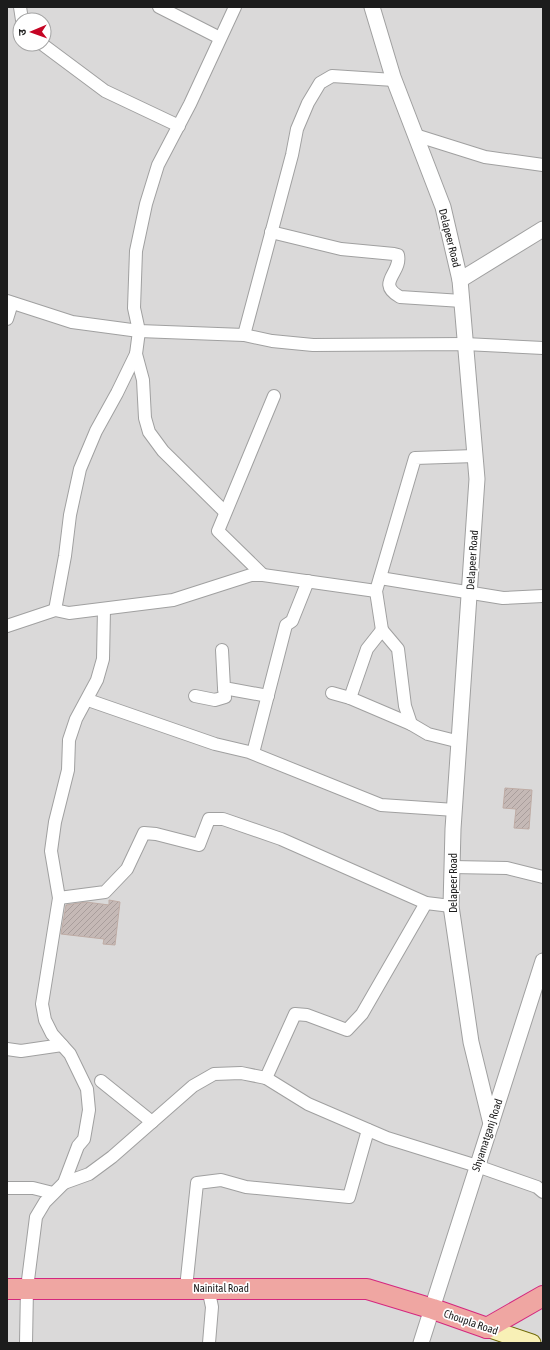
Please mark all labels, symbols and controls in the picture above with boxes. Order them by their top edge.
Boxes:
north arrow [12,12,52,52]
text: उ [16,28,28,36]
street label: Delapeer Road [437,207,463,269]
street label: Delapeer Road [464,530,480,590]
street label: Delapeer Road [447,853,459,913]
street label: Shyamatganj Road [470,1097,504,1173]
street label: Nainital Road [193,1282,249,1294]
street label: Choupla Road [442,1307,500,1337]

